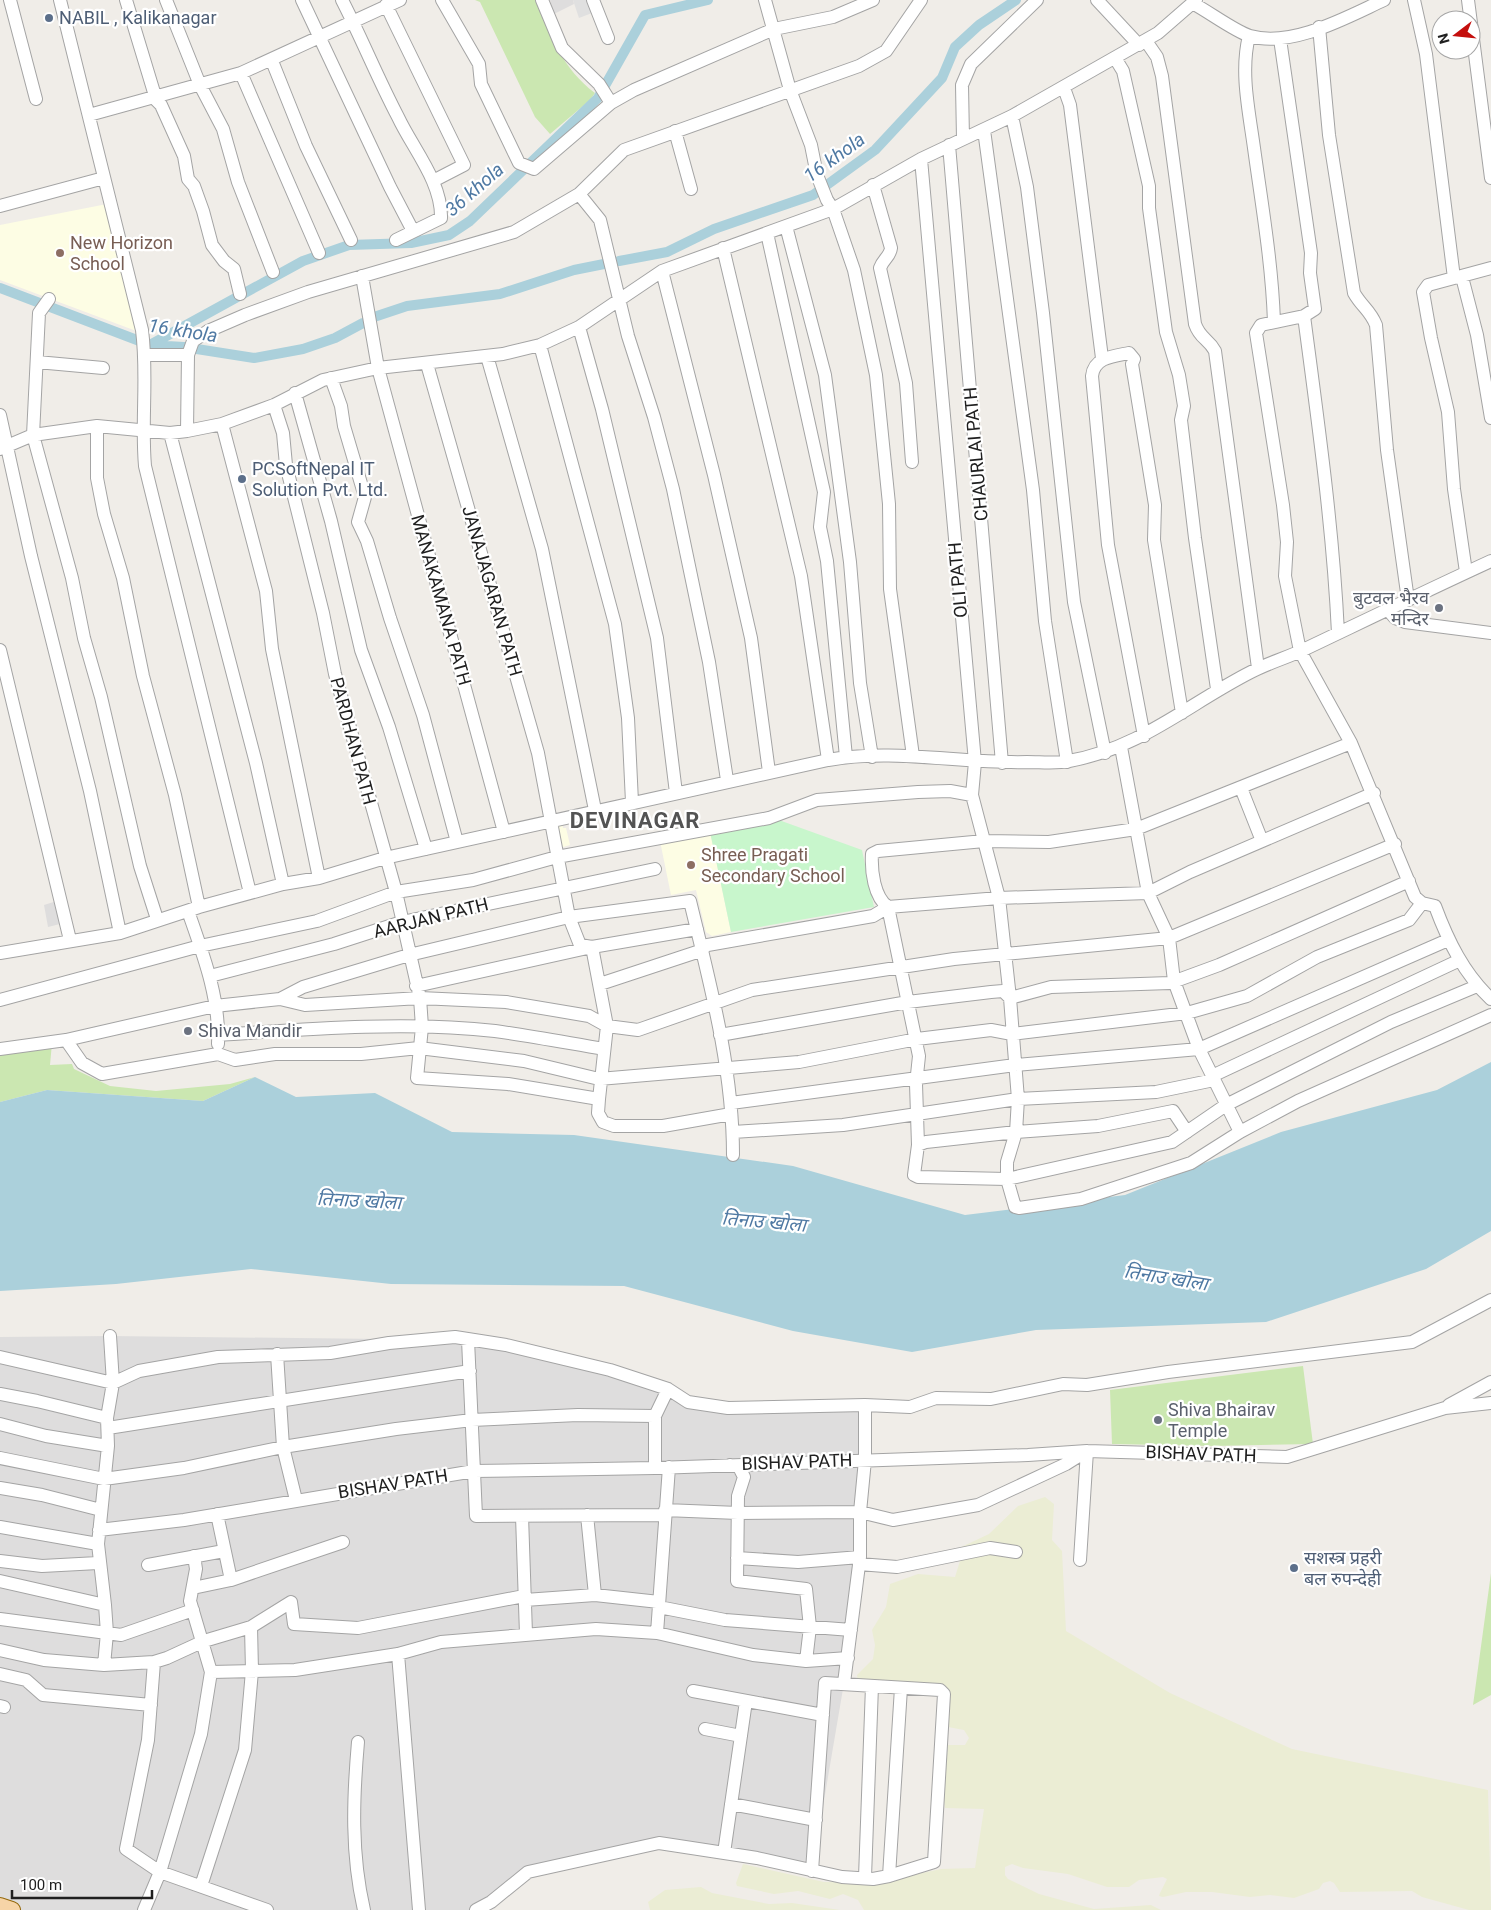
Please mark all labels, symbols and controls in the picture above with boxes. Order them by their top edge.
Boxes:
place label: NABIL , Kalikanagar [59,7,217,28]
north arrow [1431,10,1481,60]
marker: NABIL , Kalikanagar [43,12,55,24]
text: N [1434,32,1453,46]
water label: 16 khola [799,128,869,187]
water label: 36 khola [440,158,508,221]
place label: New Horizon School [70,232,173,274]
marker: New Horizon School [54,247,66,259]
water label: 16 khola [147,314,219,347]
street label: CHAURLAI PATH [959,386,992,522]
place label: PCSoftNepal IT Solution Pvt. Ltd. [252,458,388,500]
marker: PCSoftNepal IT Solution Pvt. Ltd. [236,473,248,485]
street label: JANAJAGARAN PATH [458,503,527,678]
street label: MANAKAMANA PATH [407,512,476,688]
street label: OLI PATH [944,541,971,619]
place label: बुटवल भैरव मन्दिर [1353,587,1430,629]
marker: बुटवल भैरव मन्दिर [1433,602,1445,614]
street label: PARDHAN PATH [326,675,381,807]
district label: DEVINAGAR [570,808,700,833]
place label: Shree Pragati Secondary School [701,844,845,886]
marker: Shree Pragati Secondary School [685,859,697,871]
street label: AARJAN PATH [371,893,491,942]
place label: Shiva Mandir [198,1020,302,1041]
marker: Shiva Mandir [182,1025,194,1037]
water label: तिनाउ खोला [316,1187,406,1214]
water label: तिनाउ खोला [721,1206,811,1237]
water label: तिनाउ खोला [1122,1260,1214,1296]
place label: Shiva Bhairav Temple [1168,1399,1276,1441]
marker: Shiva Bhairav Temple [1152,1414,1164,1426]
street label: BISHAV PATH [1145,1441,1257,1466]
street label: BISHAV PATH [741,1449,853,1474]
street label: BISHAV PATH [336,1464,449,1503]
place label: सशस्त्र प्रहरी बल रुपन्देही [1304,1547,1382,1589]
marker: सशस्त्र प्रहरी बल रुपन्देही [1288,1562,1300,1574]
scale bar [12,1868,152,1900]
text: 100 m [20,1876,62,1894]

